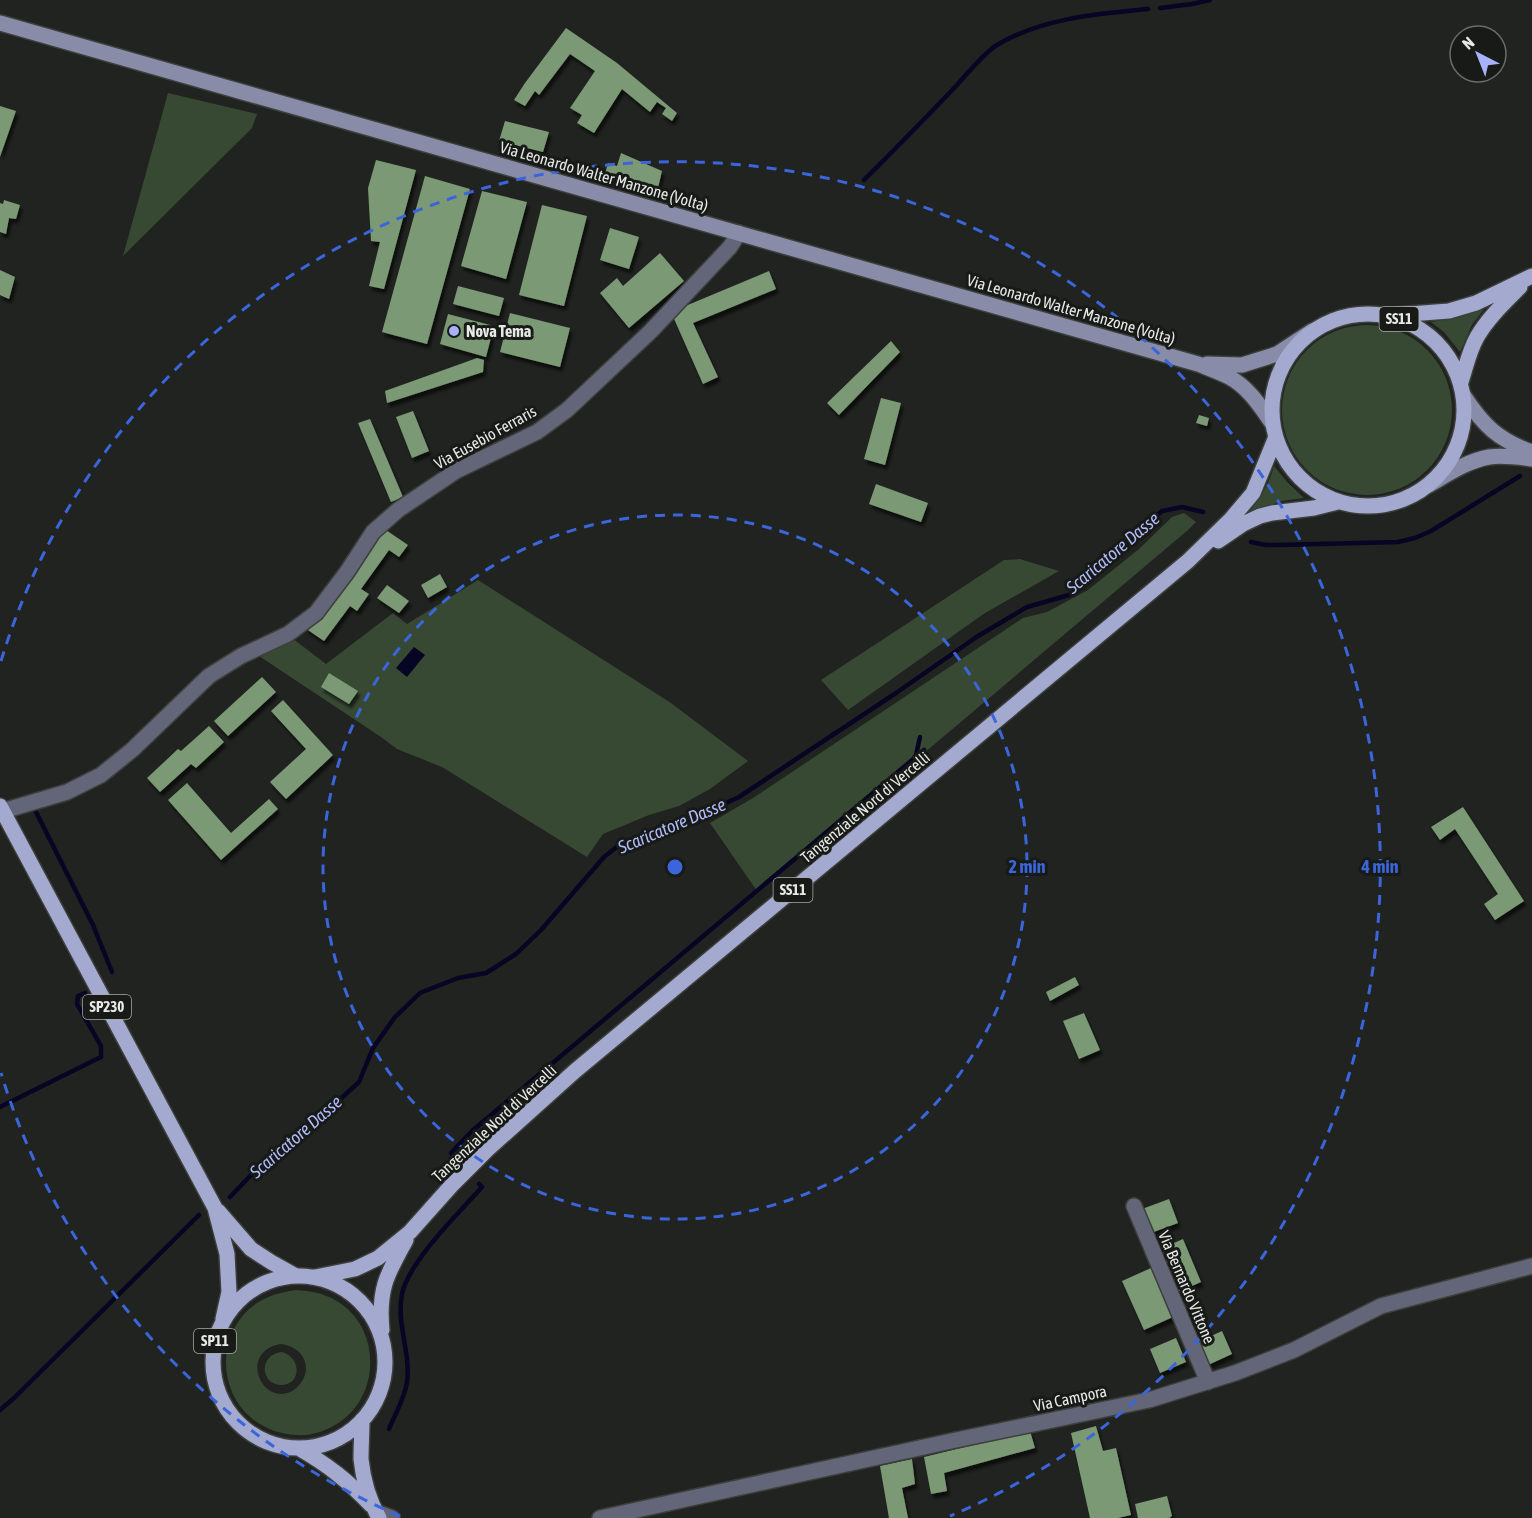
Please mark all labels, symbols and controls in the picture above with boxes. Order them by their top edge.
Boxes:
north arrow [1448,24,1508,84]
text: N [1458,33,1477,53]
street label: Via Leonardo Walter Manzone (Volta) [498,138,710,215]
street label: Via Leonardo Walter Manzone (Volta) [965,271,1177,348]
road number: SS11 [1380,307,1418,331]
place label: Nova Tema [466,322,531,340]
marker: Nova Tema [447,324,461,338]
street label: Via Eusebio Ferraris [431,401,539,472]
water label: Scaricatore Dasse [1061,508,1164,598]
street label: Tangenziale Nord di Vercelli [797,748,934,867]
water label: Scaricatore Dasse [614,793,729,858]
text: 2 min [1009,856,1046,877]
text: 4 min [1361,856,1399,877]
centre of rings [665,857,685,877]
road number: SS11 [774,878,812,902]
road number: SP230 [83,995,131,1019]
street label: Tangenziale Nord di Vercelli [428,1061,560,1186]
water label: Scaricatore Dasse [245,1091,346,1183]
street label: Via Bernardo Vittone [1155,1228,1219,1346]
road number: SP11 [194,1329,236,1353]
street label: Via Campora [1032,1381,1108,1416]

